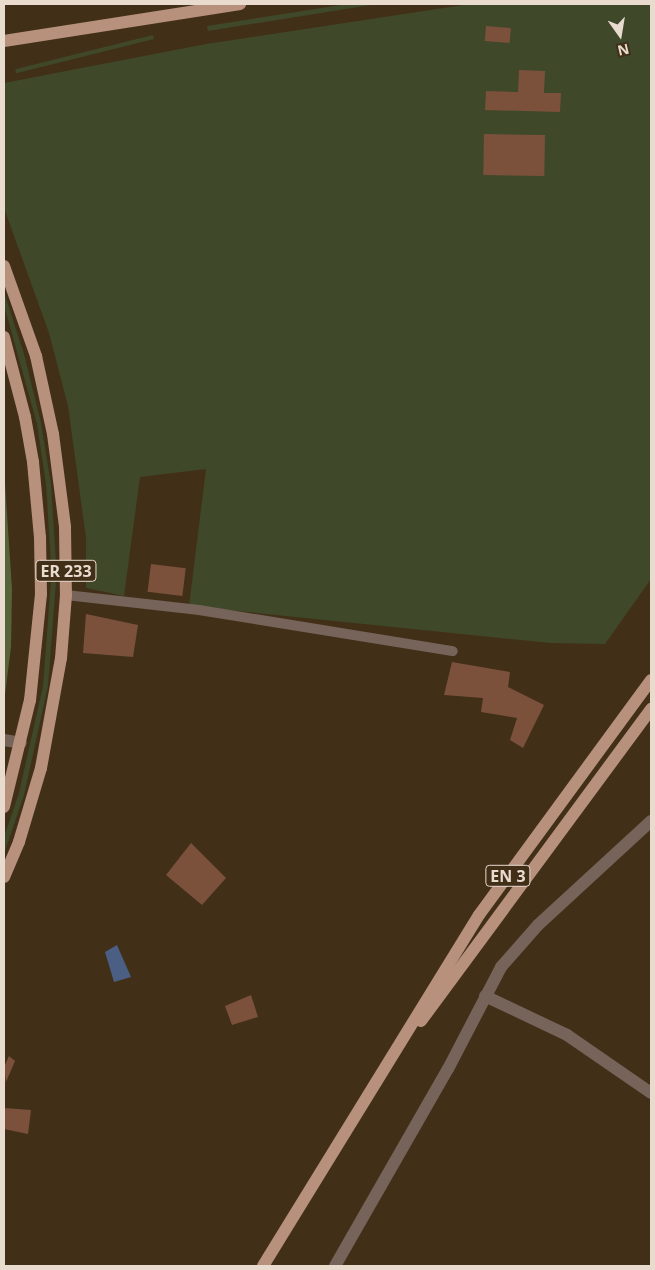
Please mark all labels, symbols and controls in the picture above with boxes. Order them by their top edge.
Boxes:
north arrow [595,10,645,60]
text: N [616,40,631,61]
road number: ER 233 [35,558,97,584]
road number: EN 3 [484,862,532,889]

